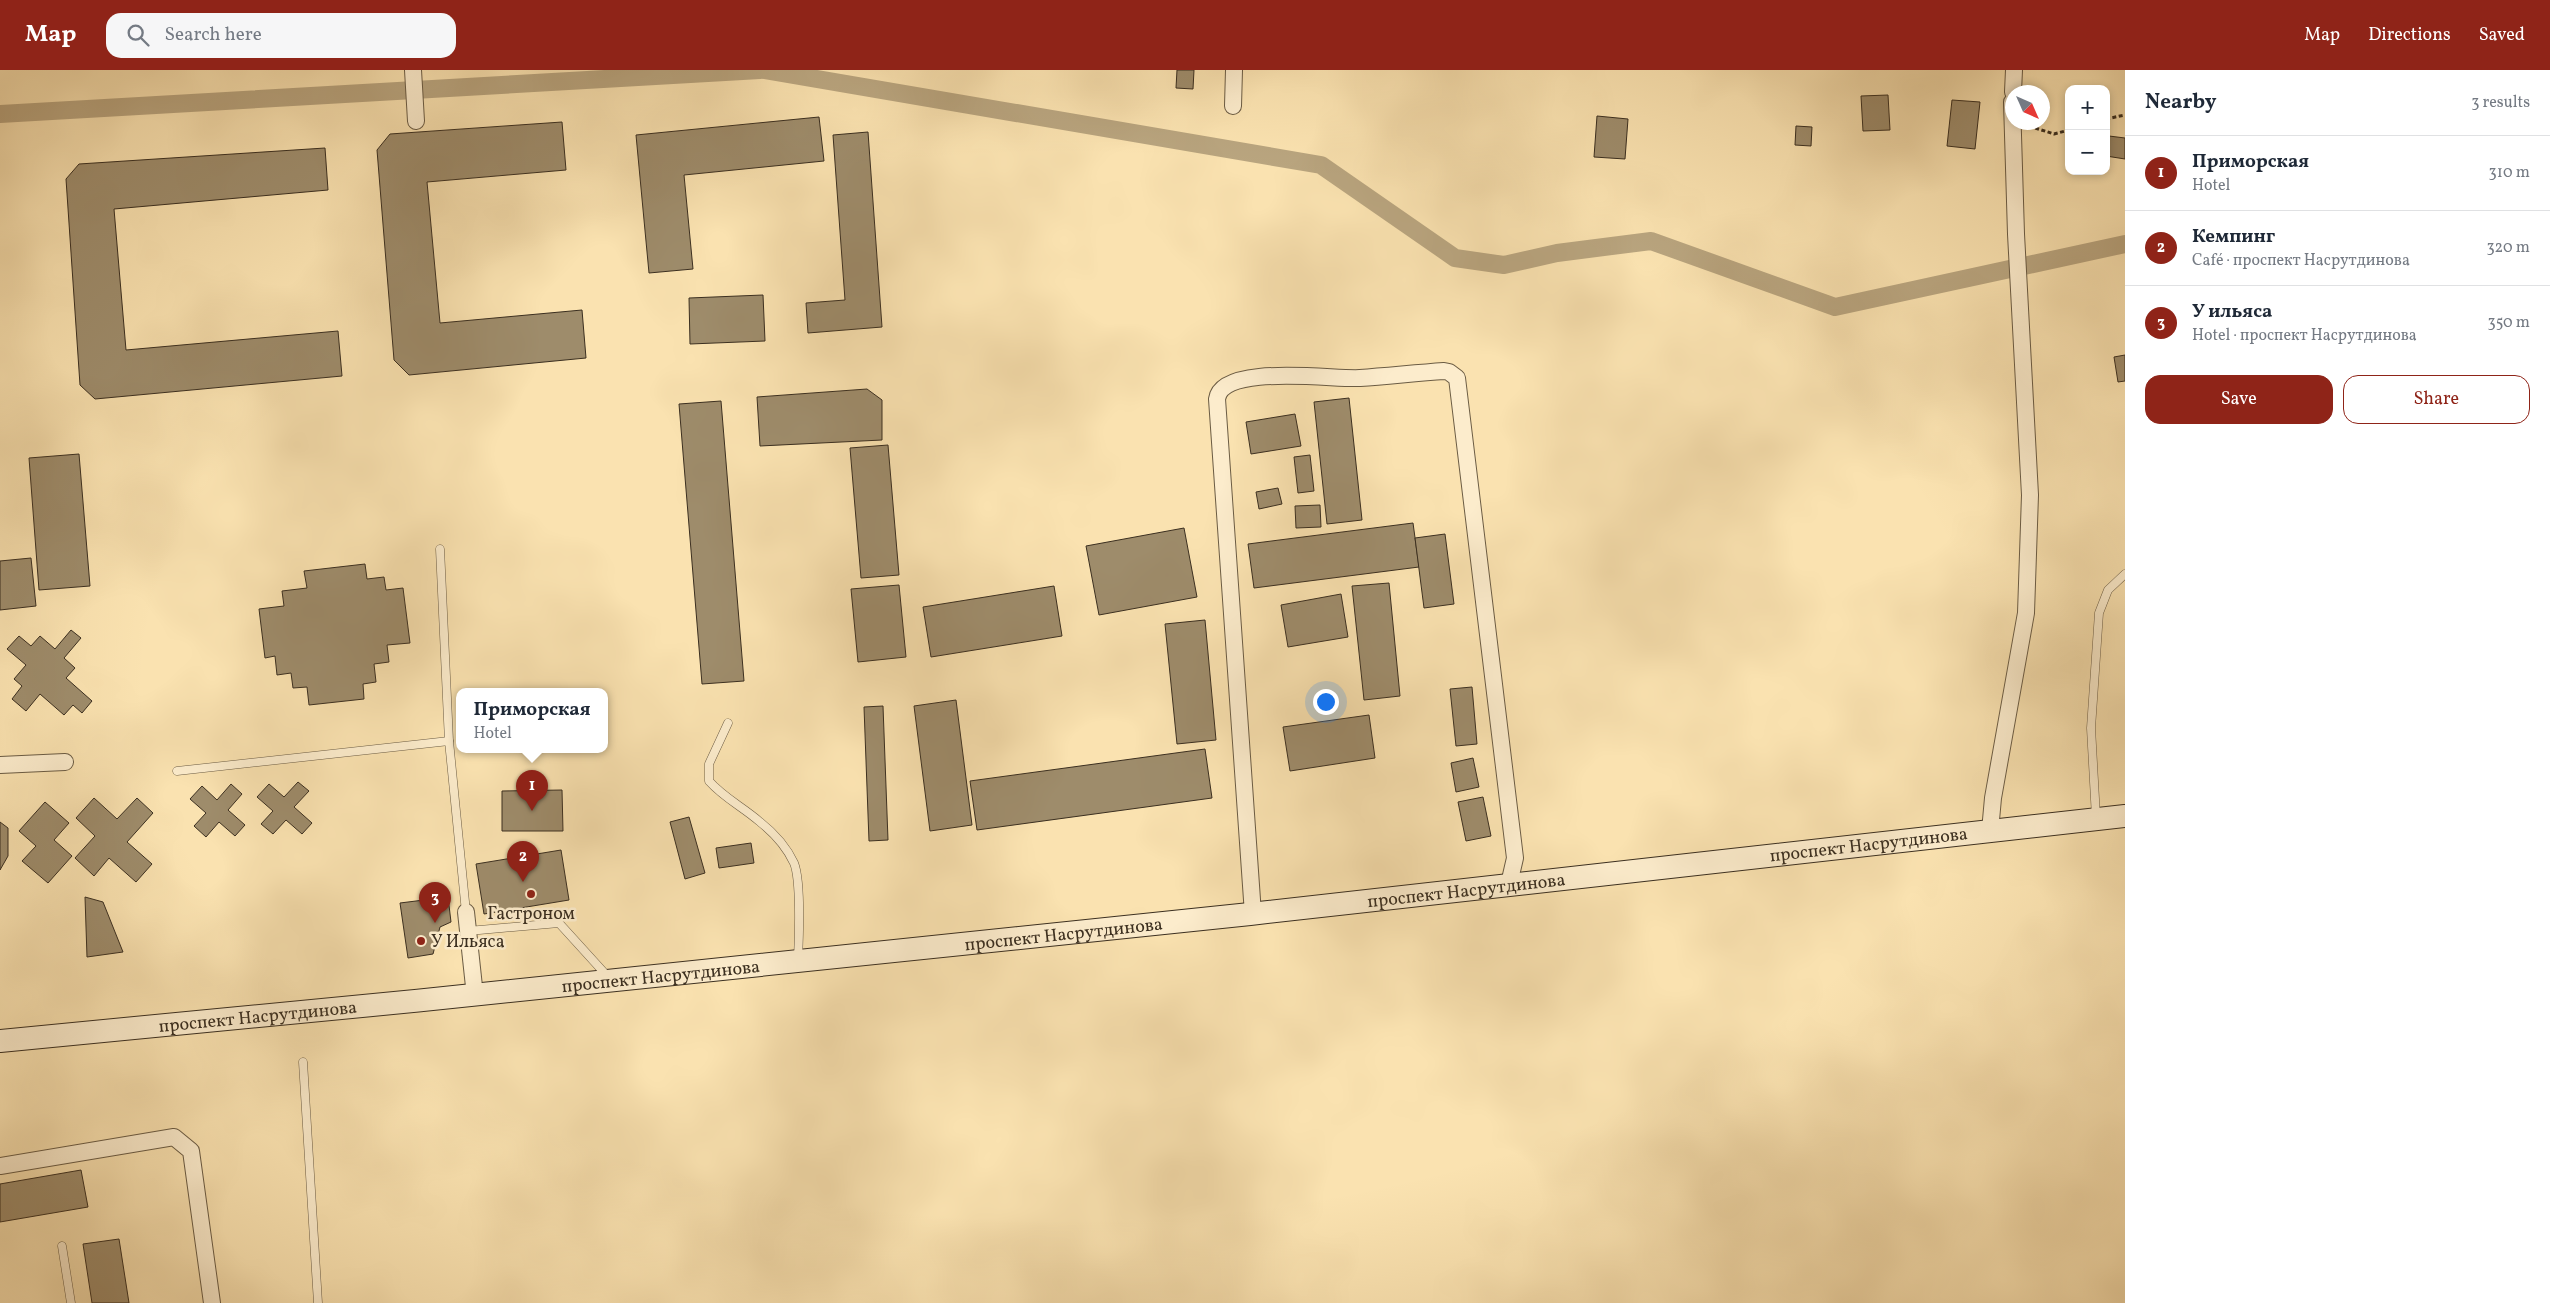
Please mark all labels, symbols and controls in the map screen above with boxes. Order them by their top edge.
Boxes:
search box [106,13,456,58]
text: Map [25,18,76,52]
icon: search [124,21,152,49]
text: Search here [164,22,262,48]
text: Map [2304,23,2340,48]
text: Directions [2368,23,2451,48]
text: Saved [2479,23,2525,48]
north arrow [2005,85,2050,130]
map controls [2065,85,2110,175]
button: + [2065,85,2110,130]
text: Nearby [2145,88,2216,117]
text: 3 results [2471,92,2530,114]
button: − [2065,130,2110,175]
text: Приморская [2192,149,2309,175]
text: 1 [2158,162,2164,184]
text: 310 m [2489,162,2530,184]
text: Hotel [2192,175,2230,197]
text: Кемпинг [2192,224,2275,250]
text: 2 [2157,237,2165,259]
text: 320 m [2486,237,2530,259]
text: Café · проспект Насрутдинова [2192,250,2410,272]
text: У ильяса [2192,299,2272,325]
text: 3 [2157,312,2165,334]
text: 350 m [2487,312,2530,334]
text: Hotel · проспект Насрутдинова [2192,325,2417,347]
button: Save [2145,375,2333,424]
button: Share [2343,375,2530,424]
popup [456,688,608,753]
your location [1313,689,1339,715]
text: Приморская [473,697,591,723]
text: Hotel [473,723,512,745]
pin: 1 [516,770,548,811]
street label: проспект Насрутдинова [1768,822,1969,869]
pin: 2 [507,841,539,882]
street label: проспект Насрутдинова [1366,868,1567,915]
pin: 3 [419,882,451,923]
marker: Гастроном [525,888,537,900]
place label: Гастроном [487,902,575,927]
street label: проспект Насрутдинова [963,912,1164,958]
place label: У Ильяса [431,930,505,955]
marker: У Ильяса [415,935,427,947]
street label: проспект Насрутдинова [561,955,761,1000]
street label: проспект Насрутдинова [158,996,358,1040]

